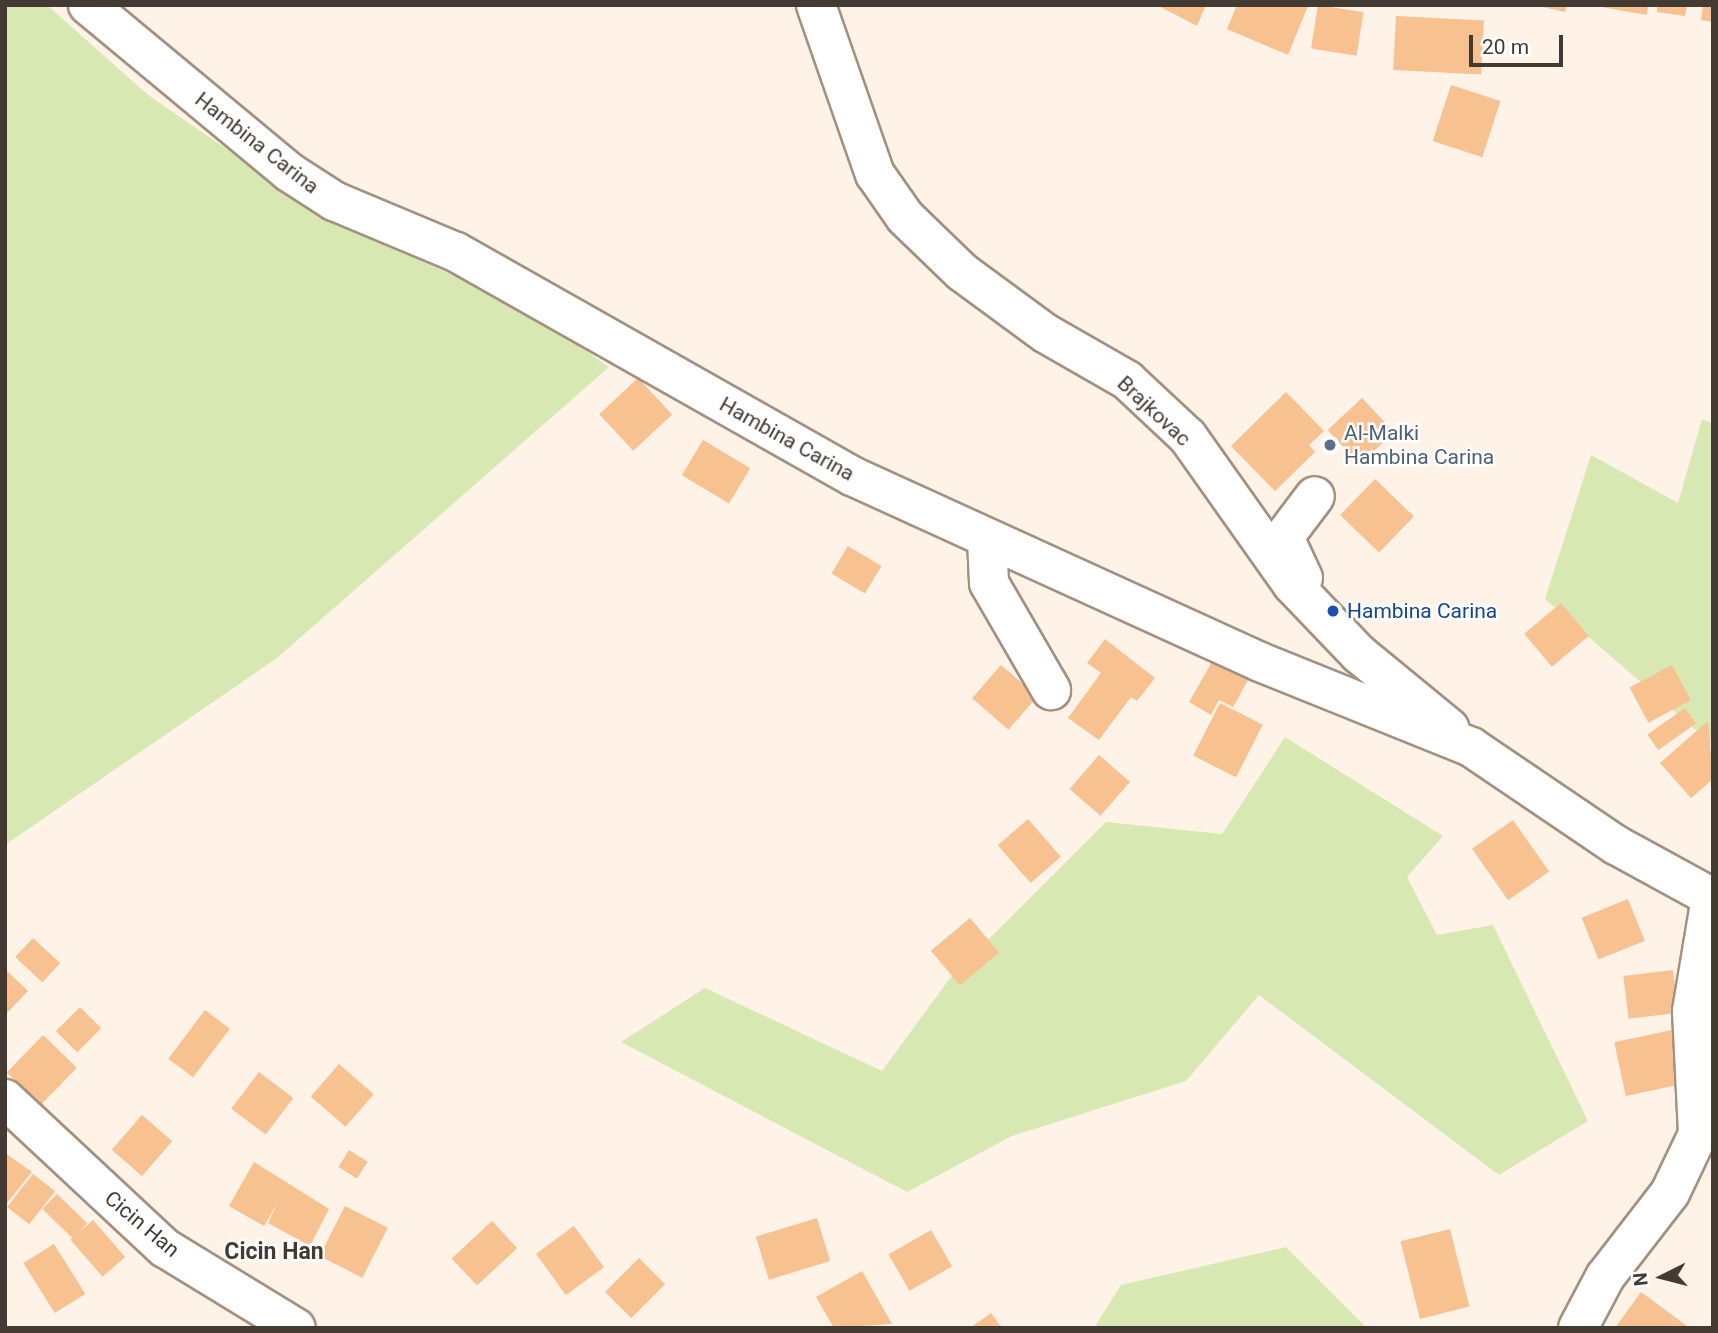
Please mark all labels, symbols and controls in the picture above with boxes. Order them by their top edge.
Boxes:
scale bar [1473,21,1568,65]
text: 20 m [1482,35,1529,59]
street label: Hambina Carina [190,87,324,199]
street label: Brajkovac [1112,371,1196,451]
street label: Hambina Carina [715,392,859,486]
place label: Al-Malki Hambina Carina [1344,420,1494,470]
marker: Al-Malki Hambina Carina [1322,437,1338,453]
place label: Hambina Carina [1347,598,1497,624]
marker: Hambina Carina [1325,603,1341,619]
street label: Cicin Han [100,1186,184,1262]
district label: Cicin Han [224,1238,324,1266]
north arrow [1627,1242,1697,1312]
text: N [1628,1271,1653,1287]

